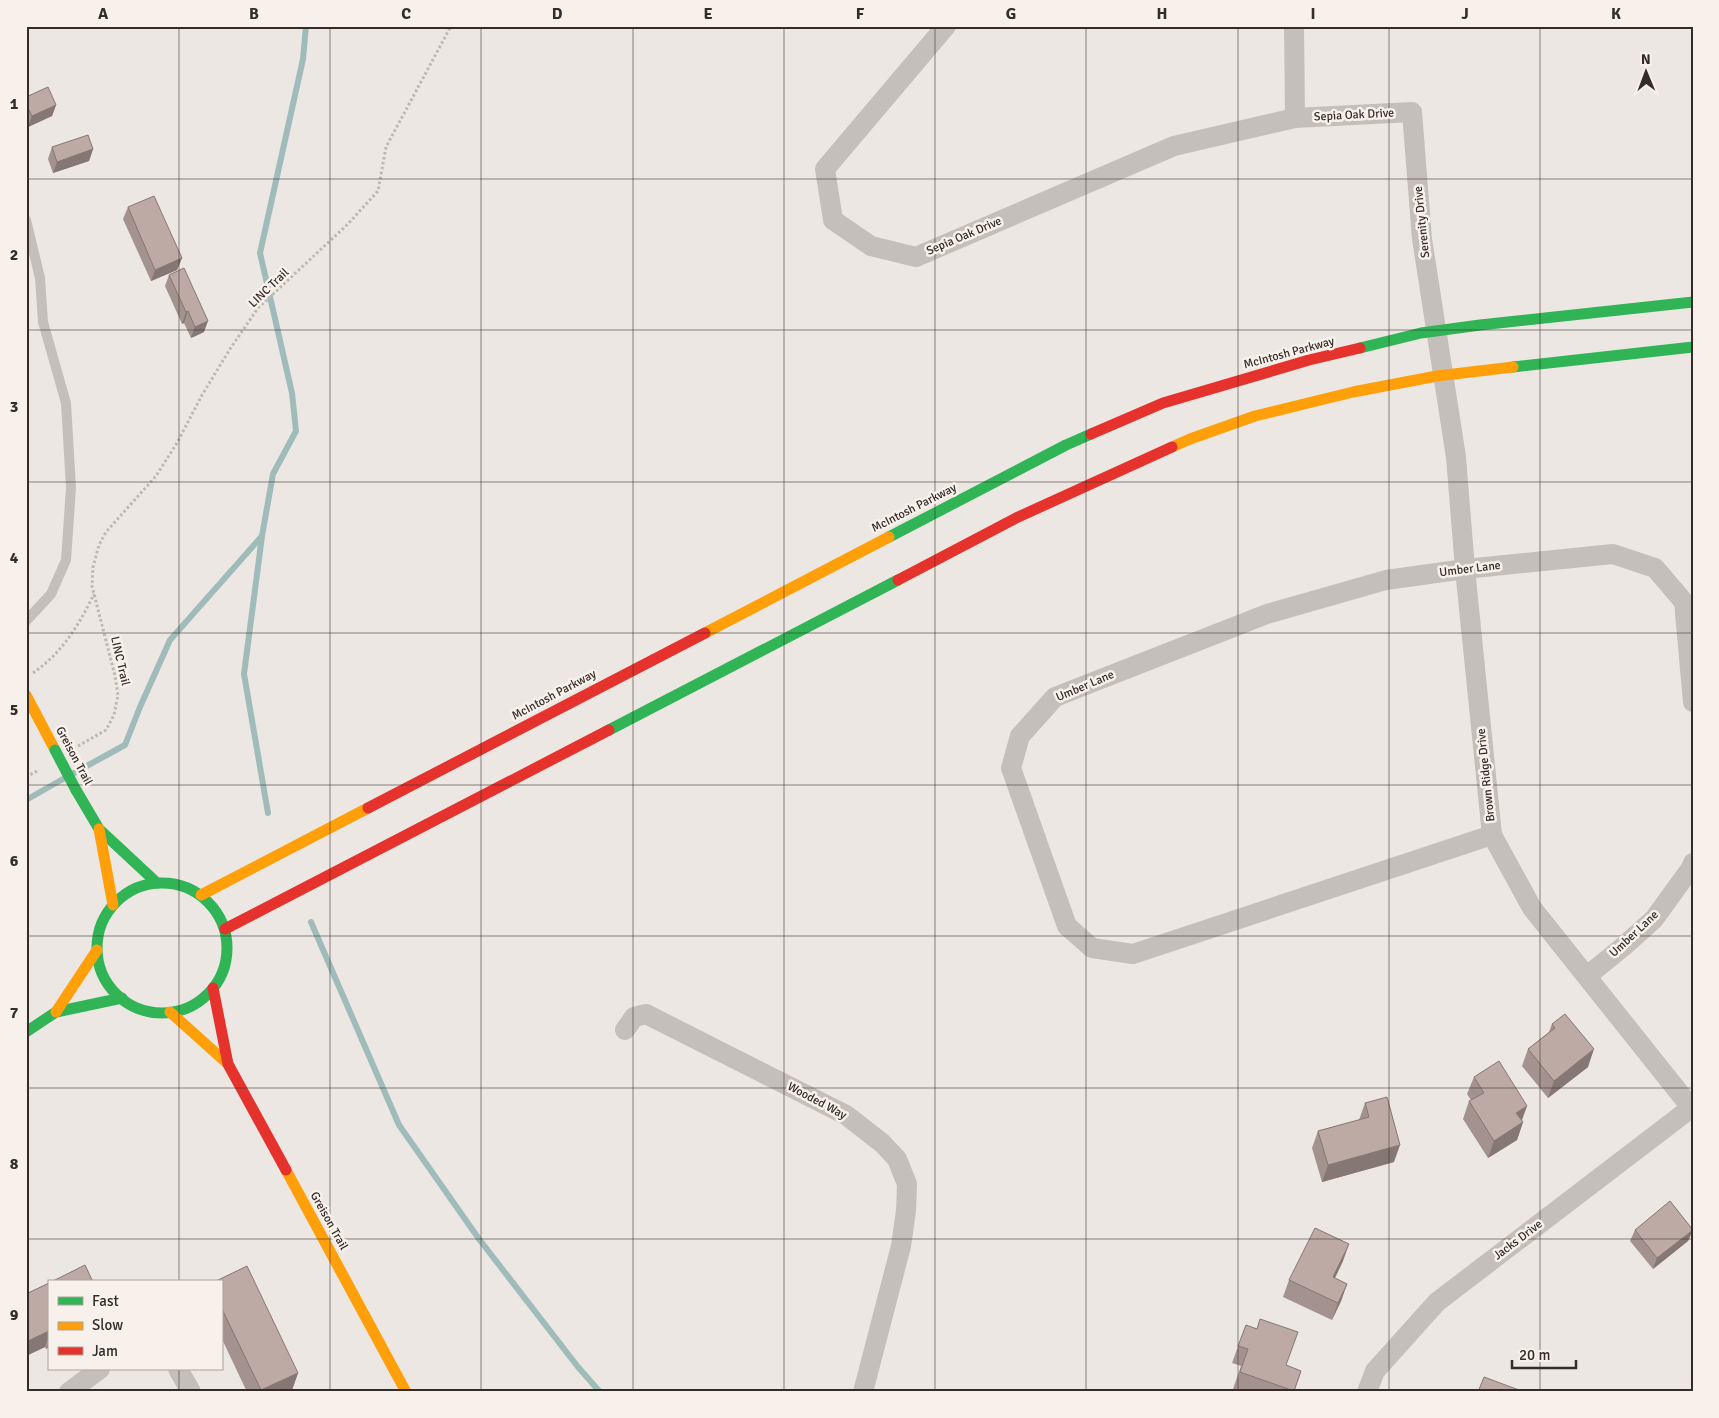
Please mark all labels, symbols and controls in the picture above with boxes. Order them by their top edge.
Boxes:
text: A [98,4,109,24]
text: B [249,4,259,24]
text: C [401,4,411,24]
text: D [552,4,563,24]
text: E [703,4,713,24]
text: F [856,4,865,24]
text: G [1006,4,1016,24]
text: H [1157,4,1167,24]
text: I [1310,4,1316,24]
text: J [1461,4,1469,24]
text: K [1611,4,1621,24]
north arrow [1622,48,1672,98]
text: N [1641,51,1651,68]
text: 1 [10,94,19,114]
street label: Sepia Oak Drive [1313,105,1395,125]
street label: Serenity Drive [1411,185,1433,259]
street label: Sepia Oak Drive [924,213,1004,259]
text: 2 [10,245,18,265]
street label: LINC Trail [246,265,293,311]
street label: McIntosh Parkway [1242,334,1336,372]
text: 3 [10,397,18,417]
street label: McIntosh Parkway [869,480,959,536]
text: 4 [10,548,19,568]
street label: Umber Lane [1438,558,1502,580]
street label: LINC Trail [107,635,133,688]
street label: McIntosh Parkway [509,666,599,724]
street label: Umber Lane [1054,667,1116,705]
text: 5 [10,700,18,720]
street label: Greison Trail [52,724,96,788]
street label: Brown Ridge Drive [1474,728,1498,822]
text: 6 [10,851,19,871]
street label: Umber Lane [1606,907,1662,961]
text: 7 [10,1003,19,1023]
street label: Wooded Way [785,1079,850,1123]
text: 8 [10,1154,19,1174]
street label: Greison Trail [307,1189,351,1253]
street label: Jacks Drive [1491,1217,1545,1263]
legend [48,1280,222,1370]
text: Fast [92,1292,119,1310]
text: 9 [10,1305,19,1325]
text: Slow [92,1316,123,1334]
scale bar [1512,1338,1575,1370]
text: Jam [92,1342,118,1360]
text: 20 m [1519,1346,1550,1364]

